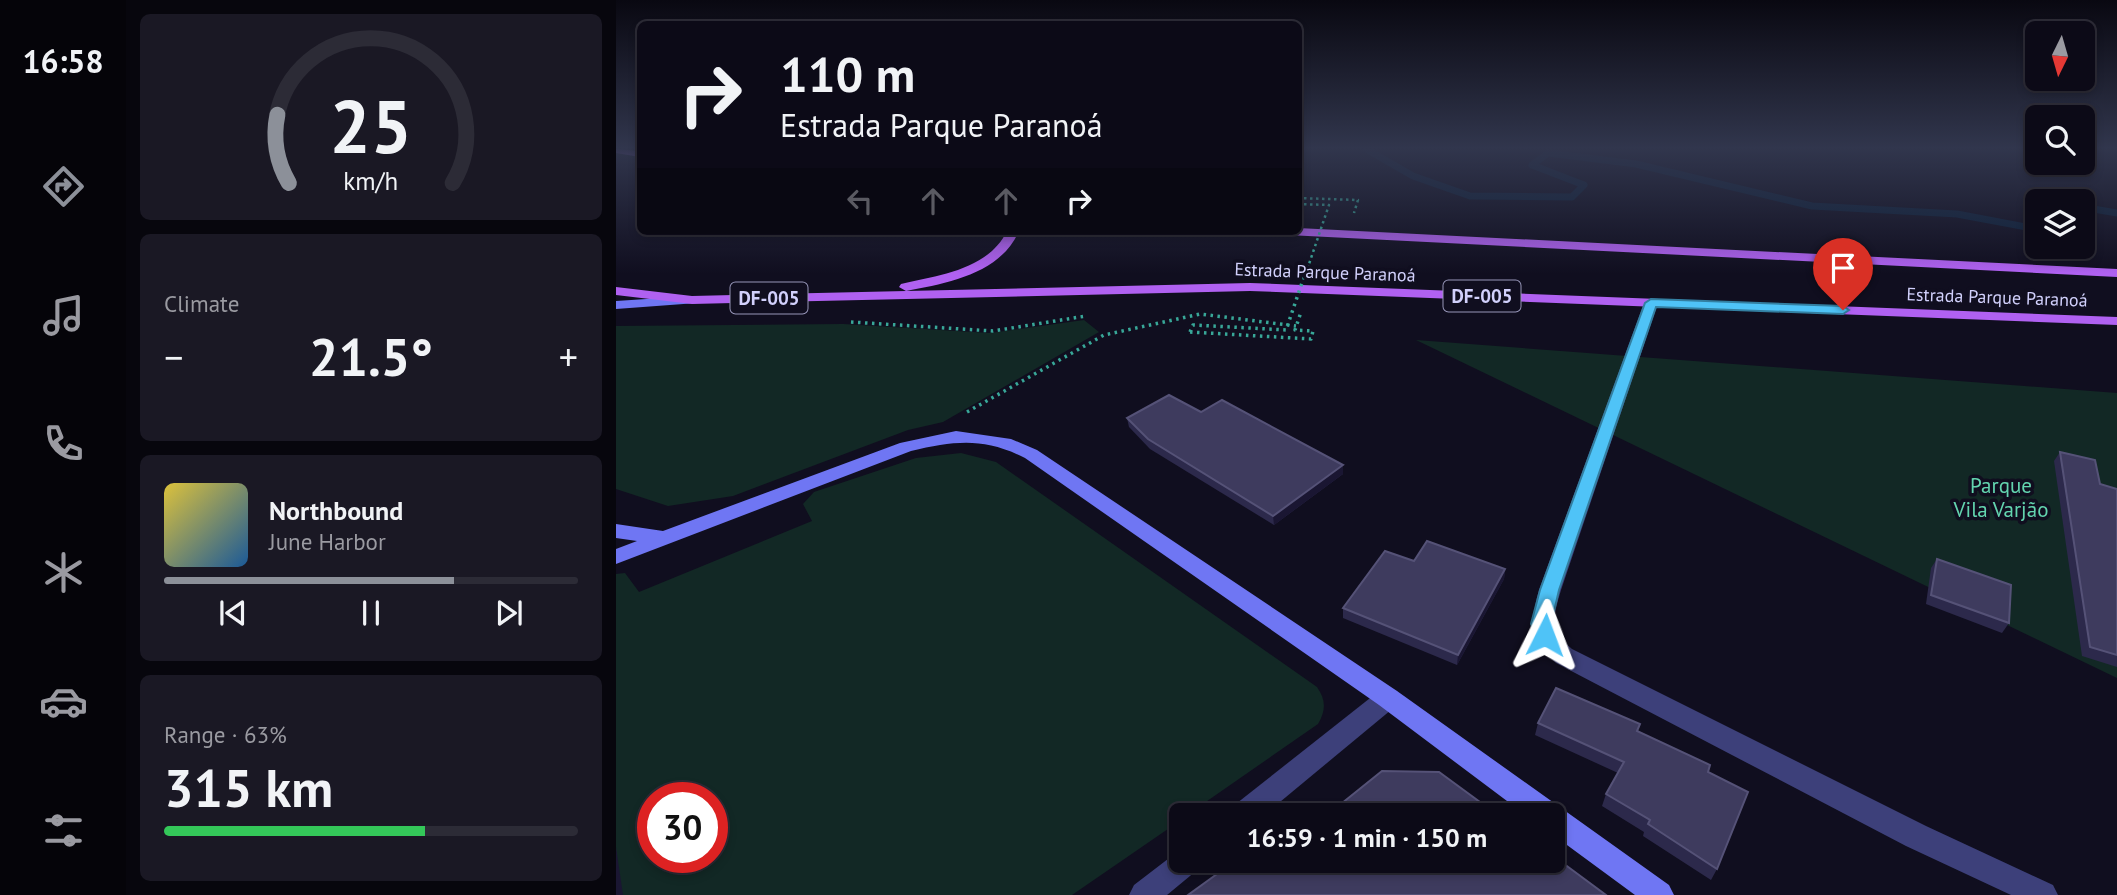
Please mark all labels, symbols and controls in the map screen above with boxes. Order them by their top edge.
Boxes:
north arrow [2025,21,2095,91]
map controls [2025,21,2095,259]
text: 16:58 [22,40,104,82]
text: 110 m [780,42,915,106]
icon: right [665,49,756,140]
text: 25 [330,80,412,174]
text: Estrada Parque Paranoá [780,104,1103,146]
button: search [2025,105,2095,175]
icon: directions [39,162,88,211]
text: km/h [344,165,398,197]
icon: left [841,182,879,220]
icon: ahead [914,182,952,220]
icon: ahead [987,182,1025,220]
icon: right [1060,182,1098,220]
button: layers [2025,189,2095,259]
pin [1813,238,1873,310]
icon: arrive [1824,249,1862,287]
street label: Estrada Parque Paranoá [1234,257,1416,287]
road number: DF-005 [1444,280,1520,312]
road number: DF-005 [730,282,808,314]
street label: Estrada Parque Paranoá [1906,282,2088,312]
text: Climate [164,289,239,318]
icon: music [39,291,88,340]
text: 21.5° [309,323,433,390]
text: − [164,332,183,381]
text: + [559,332,578,381]
icon: phone [39,419,88,468]
park label: Parque Vila Varjão [1953,472,2048,523]
text: Northbound [269,494,403,527]
text: June Harbor [269,527,386,556]
icon: climate [39,548,88,597]
icon: previous [214,594,252,632]
icon: pause [352,594,390,632]
icon: next [490,594,528,632]
position arrow [1508,598,1582,672]
icon: car [39,677,88,726]
text: Range · 63% [164,720,287,749]
text: 315 km [164,754,333,821]
speed limit sign: 30 [637,782,728,873]
icon: filters [39,806,88,855]
text: 16:59 · 1 min · 150 m [1247,821,1487,854]

